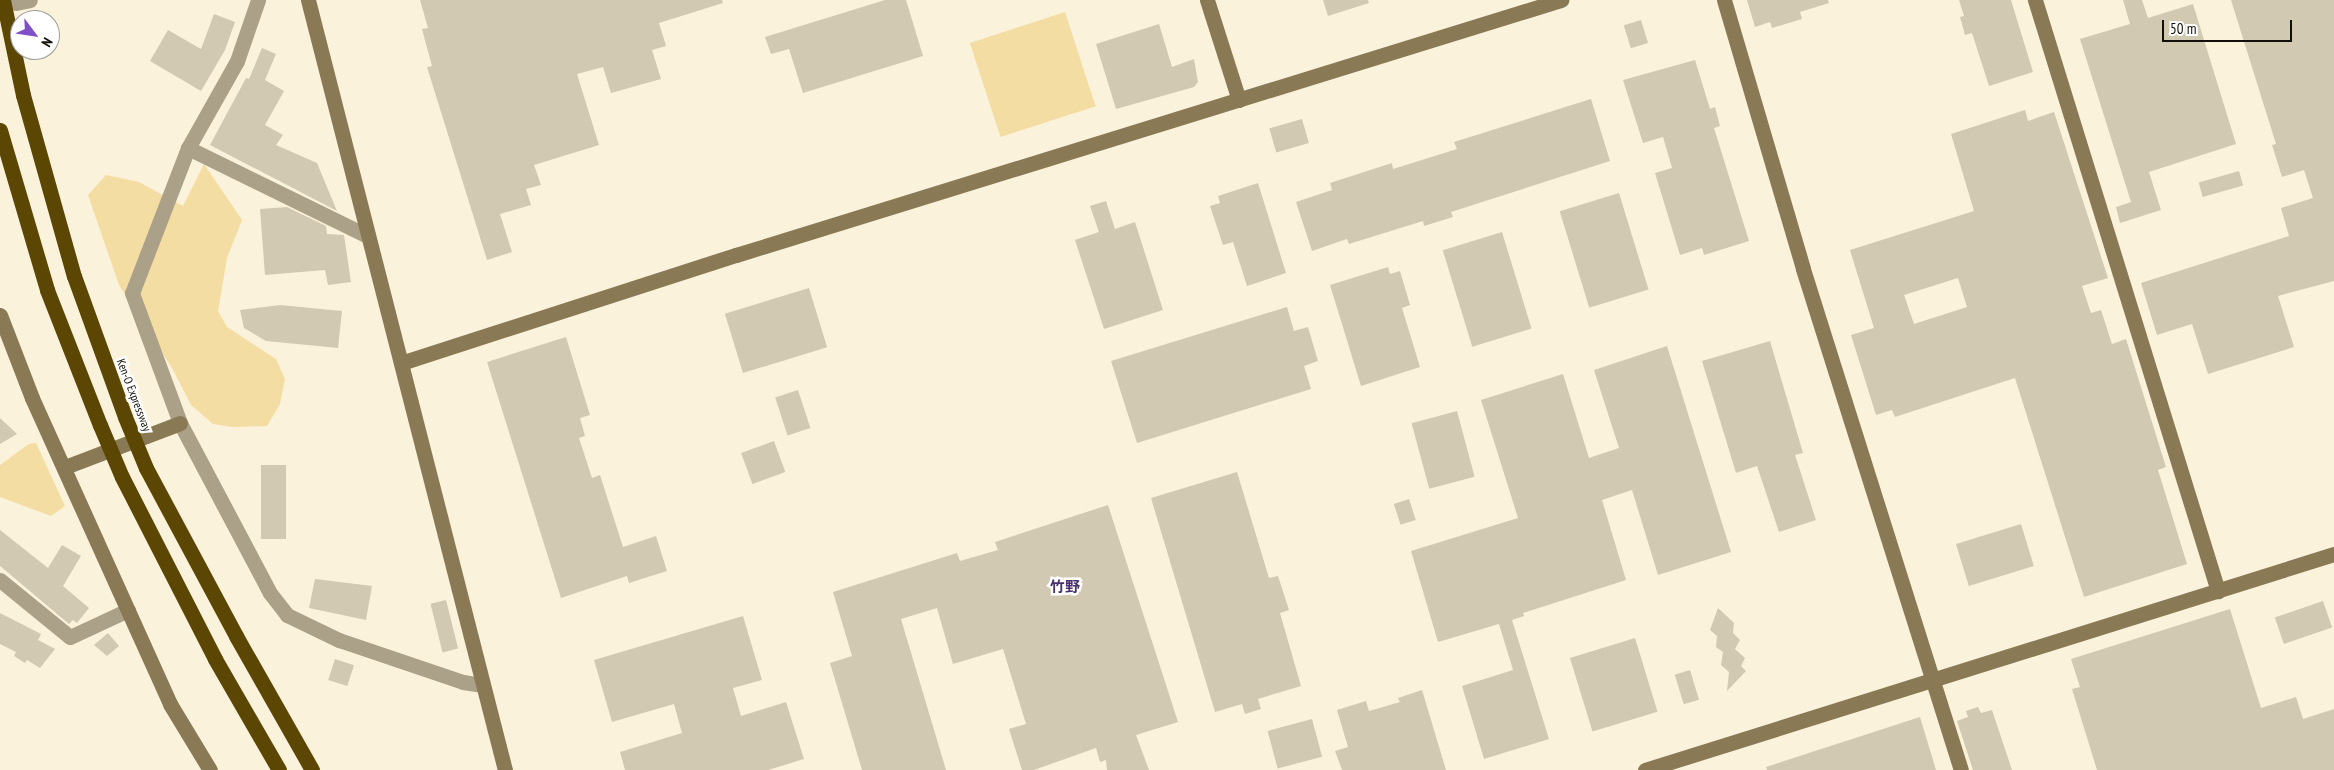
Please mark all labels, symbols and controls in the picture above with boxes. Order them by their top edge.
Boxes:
north arrow [10,10,60,60]
scale bar [2164,10,2294,42]
text: 50 m [2170,19,2196,38]
text: N [37,34,57,50]
street label: Ken-O Expressway [114,357,154,433]
district label: 竹野 [1050,578,1080,596]

